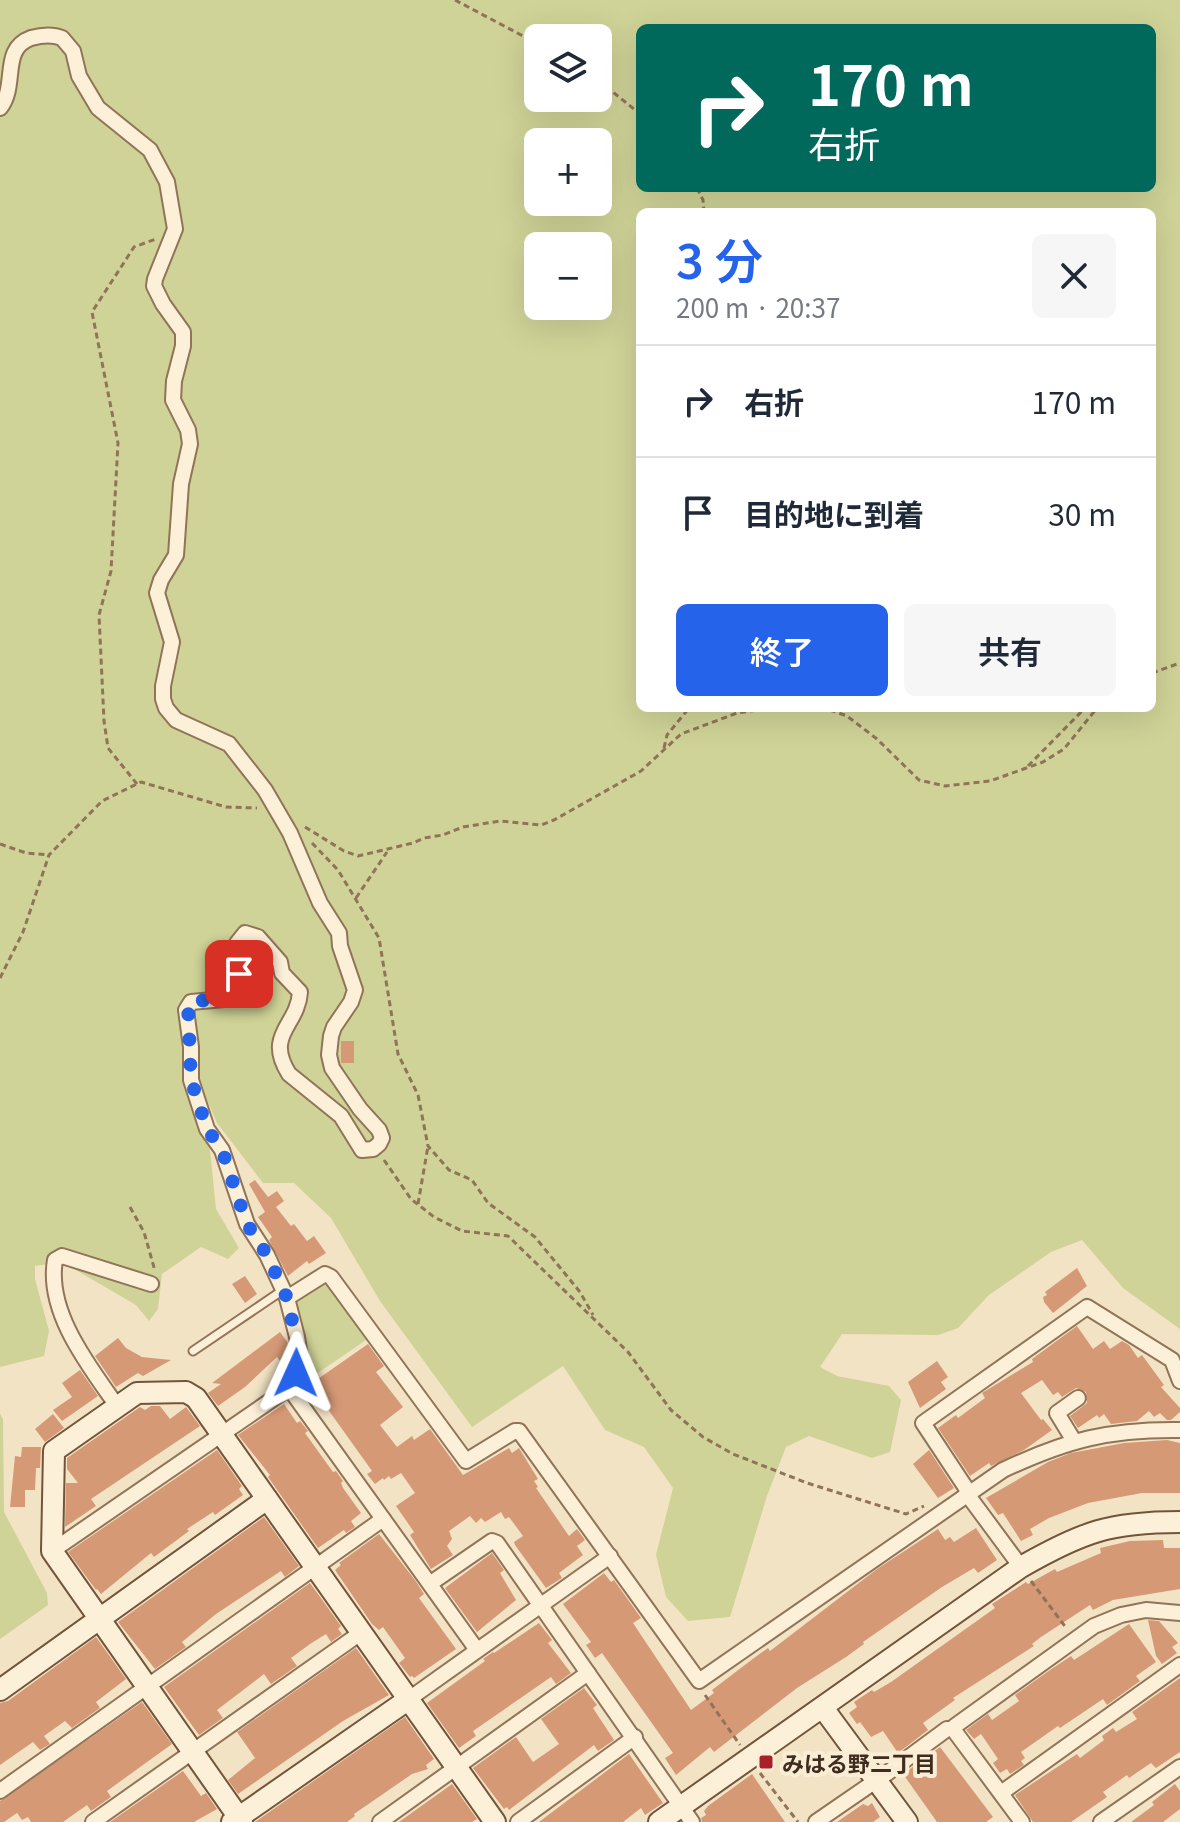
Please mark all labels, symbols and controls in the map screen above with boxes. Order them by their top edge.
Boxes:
map controls [524,24,612,320]
button: layers [524,24,612,112]
text: 170 m [808,41,974,122]
icon: right [676,56,780,160]
text: 右折 [808,116,880,168]
button: + [524,128,612,216]
text: 3 分 [676,223,763,293]
button: − [524,232,612,320]
button: close [1032,234,1116,318]
text: 200 m · 20:37 [676,288,840,325]
icon: right [676,379,720,423]
text: 右折 [744,379,804,423]
text: 170 m [1032,379,1116,423]
icon: arrive [676,491,720,535]
text: 目的地に到着 [744,491,924,535]
text: 30 m [1048,491,1116,535]
button: 終了 [676,604,888,696]
button: 共有 [904,604,1116,696]
pin [205,940,273,1008]
icon: arrive [217,952,261,996]
position arrow [254,1331,338,1415]
place label: みはる野二丁目 [782,1746,936,1778]
marker: みはる野二丁目 [757,1753,775,1771]

